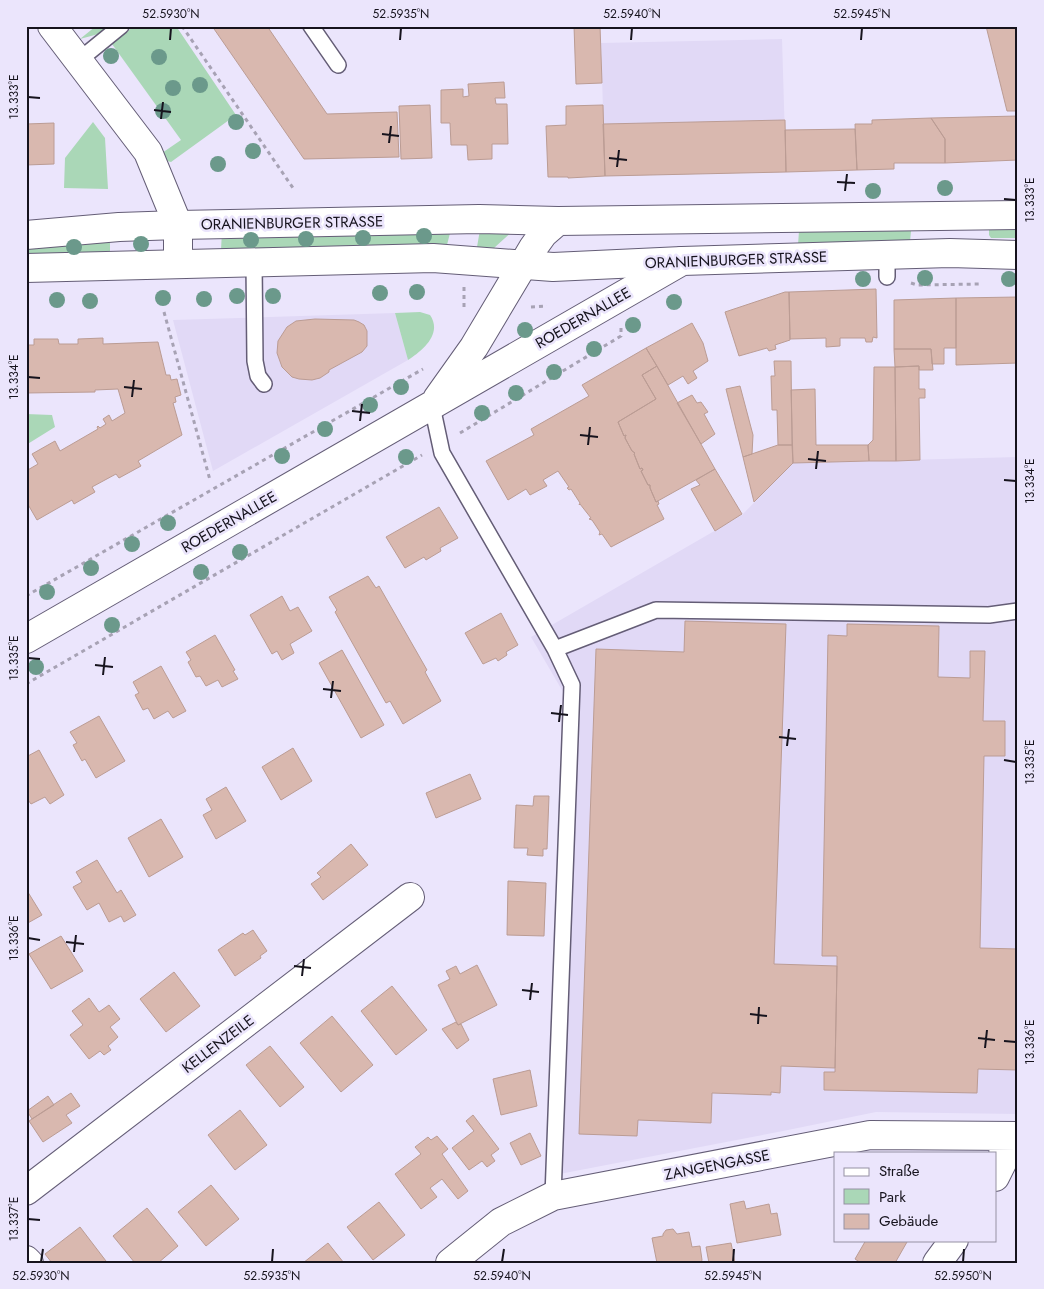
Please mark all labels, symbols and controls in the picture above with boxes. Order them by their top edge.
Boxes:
text: 52.5930°N [142,5,200,23]
text: 52.5935°N [373,5,429,23]
text: 52.5940°N [603,5,661,23]
text: 52.5945°N [833,5,891,23]
text: 13.333°E [5,75,23,119]
text: 13.333°E [1021,178,1039,222]
street label: ORANIENBURGER STRASSE [201,210,383,236]
street label: ORANIENBURGER STRASSE [644,246,828,274]
street label: ROEDERNALLEE [531,282,635,354]
text: 13.334°E [5,354,23,400]
text: 13.334°E [1021,458,1039,504]
street label: ROEDERNALLEE [177,486,281,558]
text: 13.335°E [5,635,23,681]
text: 13.335°E [1021,739,1039,785]
text: 13.336°E [5,915,23,961]
street label: KELLENZEILE [177,1010,259,1078]
text: 13.336°E [1021,1019,1039,1065]
street label: ZANGENGASSE [662,1144,772,1186]
legend [834,1152,996,1242]
text: Straße [879,1160,920,1182]
text: Park [879,1186,906,1208]
text: 13.337°E [5,1197,23,1241]
text: Gebäude [879,1210,939,1232]
text: 52.5930°N [12,1267,70,1285]
text: 52.5935°N [244,1267,300,1285]
text: 52.5940°N [473,1267,531,1285]
text: 52.5945°N [704,1267,762,1285]
text: 52.5950°N [934,1267,992,1285]

